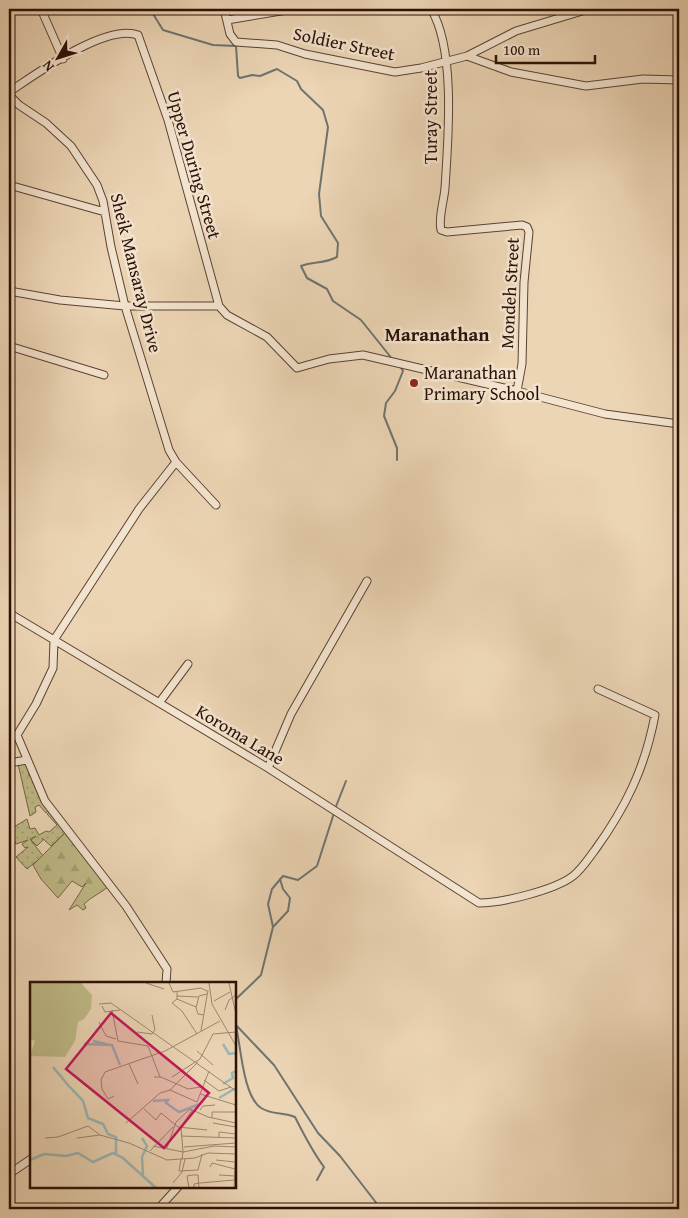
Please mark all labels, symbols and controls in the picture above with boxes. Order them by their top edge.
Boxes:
street label: Soldier Street [291,20,398,68]
north arrow [32,32,82,82]
scale bar [496,32,594,64]
text: 100 m [503,39,541,60]
text: N [37,56,59,76]
street label: Turay Street [417,69,444,164]
street label: Upper During Street [160,88,229,243]
street label: Sheik Mansaray Drive [104,190,169,356]
street label: Mondeh Street [493,236,526,349]
district label: Maranathan [385,320,490,348]
place label: Maranathan Primary School [424,359,540,407]
marker: Maranathan Primary School [408,377,420,389]
street label: Koroma Lane [191,697,290,772]
inset map [30,982,236,1188]

